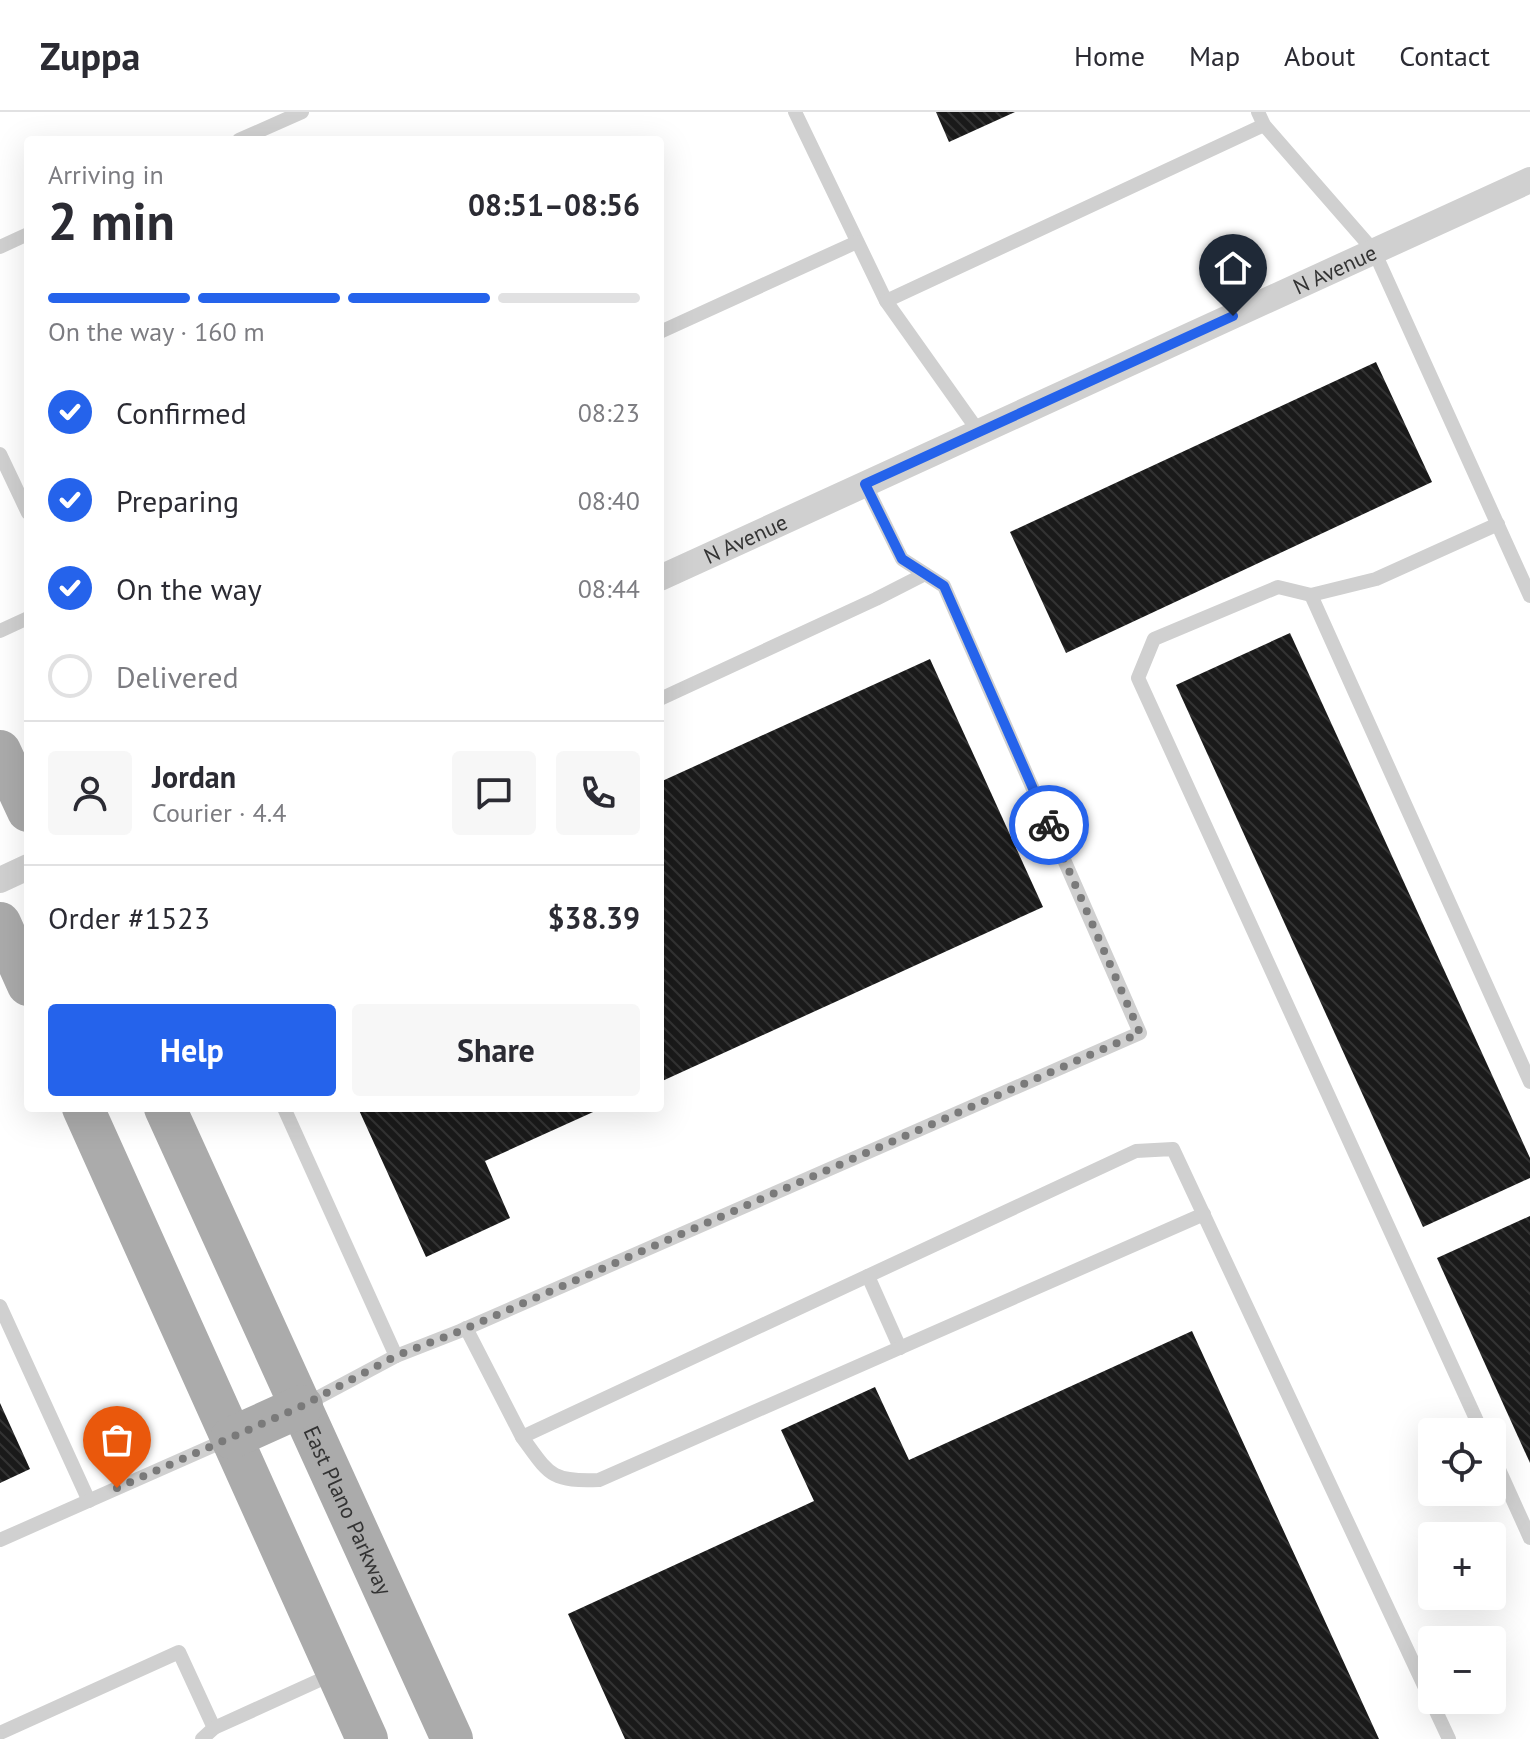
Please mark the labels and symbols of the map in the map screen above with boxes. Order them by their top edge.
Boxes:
pin [1199,234,1267,316]
street label: N Avenue [1289,238,1381,301]
street label: N Avenue [699,508,792,570]
courier [1009,785,1089,865]
pin [83,1406,151,1488]
street label: East Plano Parkway [297,1421,399,1600]

